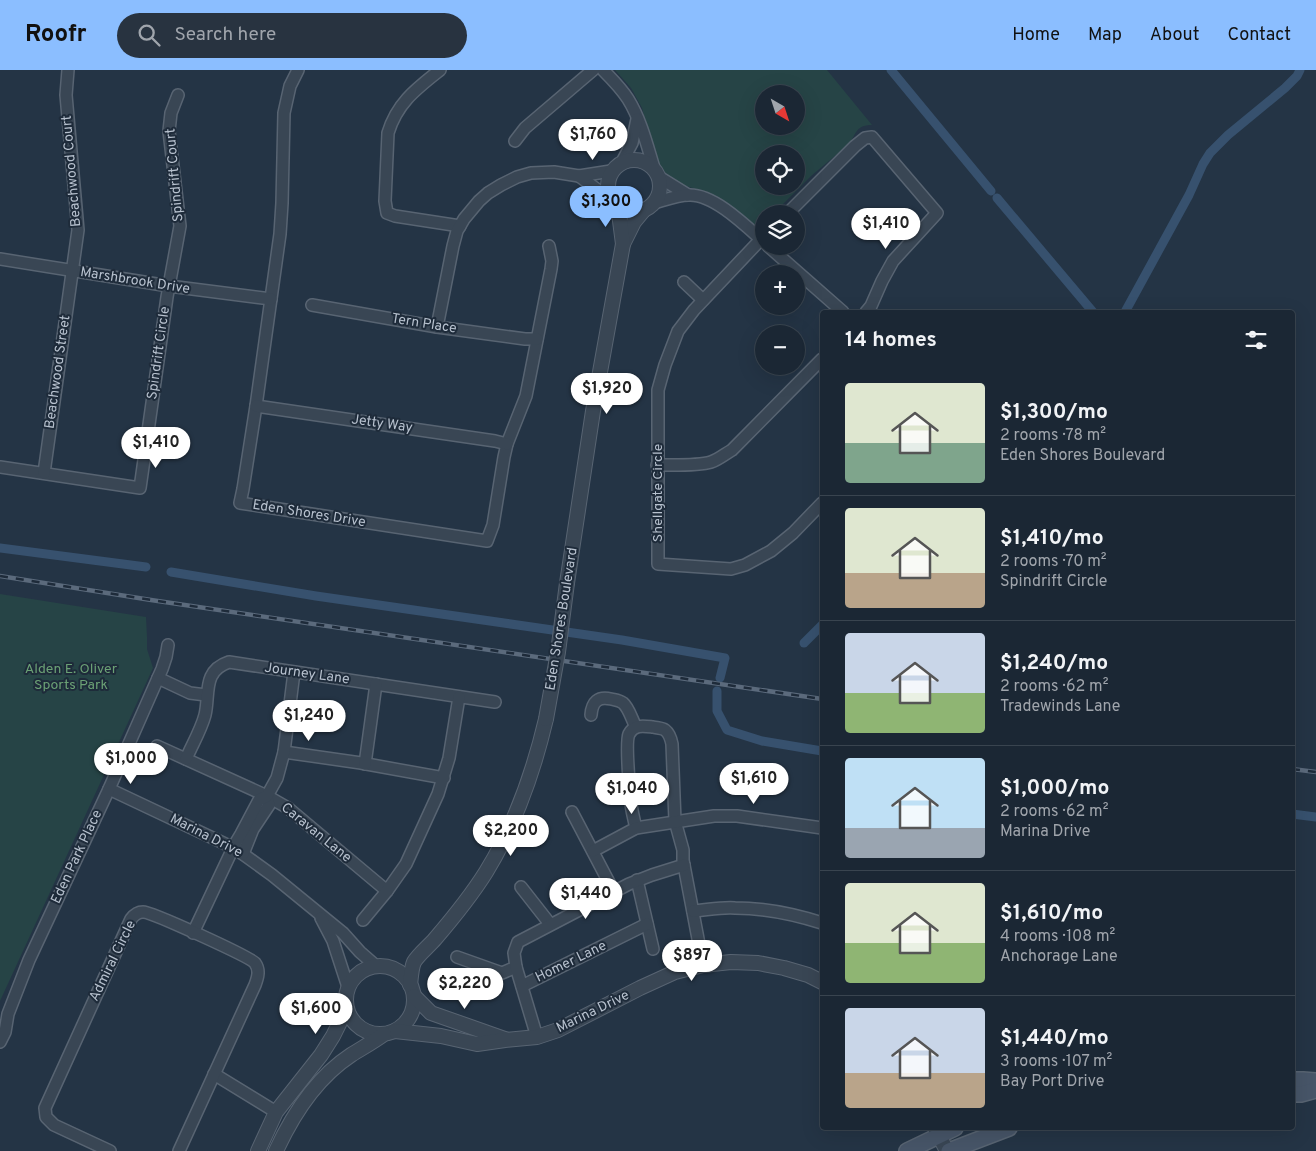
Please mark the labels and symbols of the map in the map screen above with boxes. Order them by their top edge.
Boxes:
north arrow [755,85,805,135]
street label: Beachwood Court [59,114,85,228]
pin: $1,760 [552,118,634,161]
street label: Spindrift Court [162,127,188,223]
pin: $1,300 [565,186,647,228]
pin: $1,410 [845,208,927,250]
street label: Marshbrook Drive [79,264,191,298]
street label: Spindrift Circle [144,305,174,401]
street label: Tern Place [390,310,458,338]
street label: Beachwood Street [42,314,74,430]
pin: $1,920 [566,372,648,415]
street label: Jetty Way [350,411,414,437]
pin: $1,410 [115,426,197,469]
street label: Shellgate Circle [650,444,667,542]
street label: Eden Shores Drive [251,497,367,531]
street label: Eden Shores Boulevard [542,546,582,692]
street label: Journey Lane [263,660,351,688]
park label: Alden E. Oliver Sports Park [25,661,118,694]
pin: $1,240 [268,700,350,742]
pin: $1,000 [90,742,172,785]
pin: $1,610 [713,762,795,805]
pin: $1,040 [591,772,673,815]
street label: Caravan Lane [277,799,355,867]
street label: Eden Park Place [48,807,106,907]
street label: Marina Drive [167,810,245,862]
pin: $2,200 [470,814,552,857]
pin: $1,440 [545,878,627,920]
street label: Admiral Circle [86,918,140,1004]
street label: Homer Lane [533,937,609,987]
pin: $897 [662,940,722,982]
pin: $2,220 [424,968,506,1010]
street label: Marina Drive [554,987,632,1037]
pin: $1,600 [275,992,357,1035]

